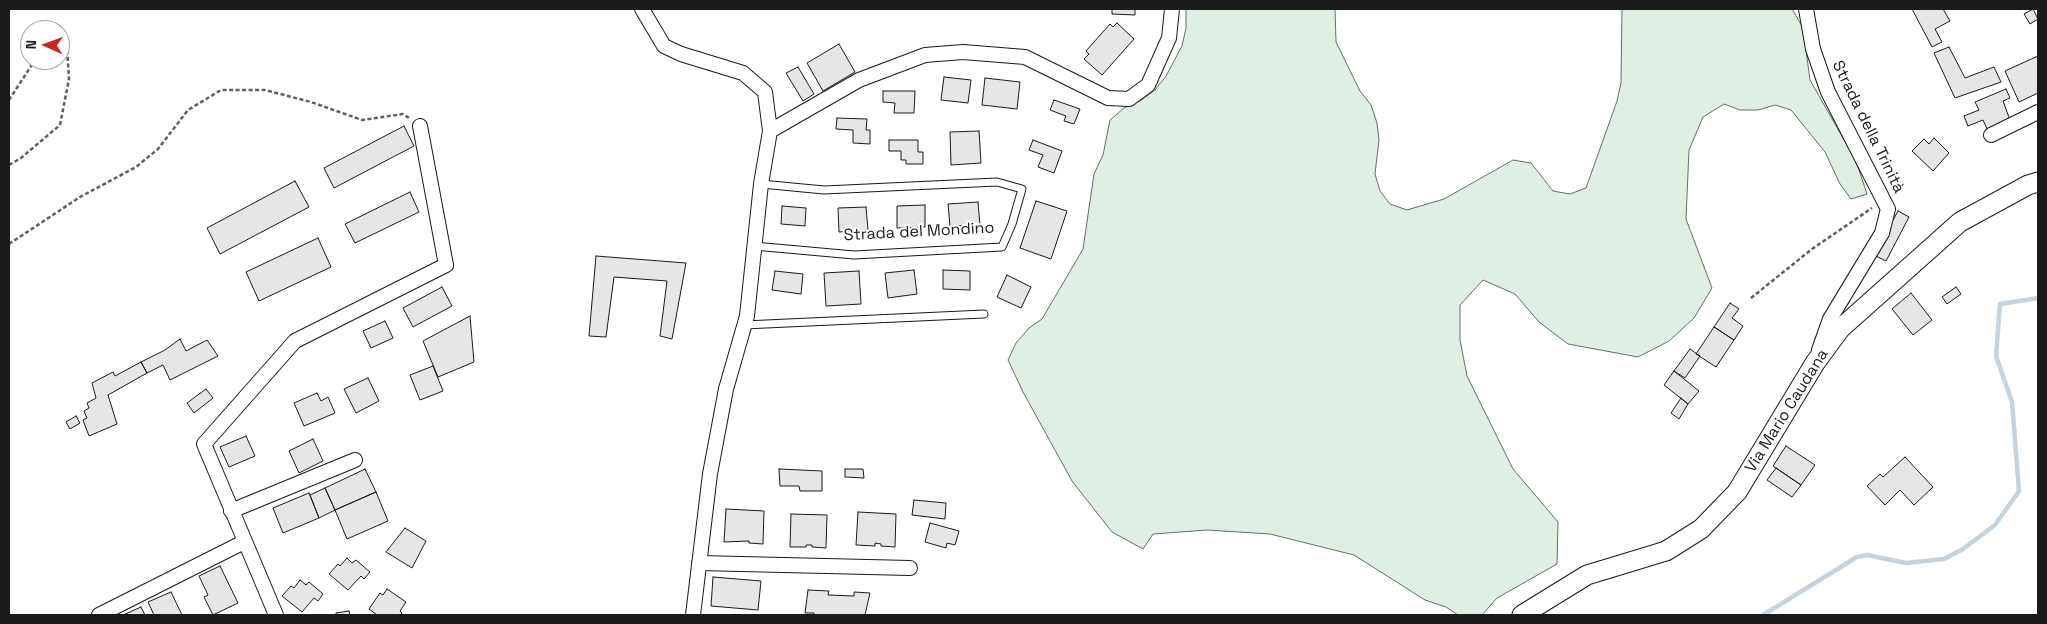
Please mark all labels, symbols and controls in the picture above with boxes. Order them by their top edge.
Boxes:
north arrow [20,20,70,70]
text: N [22,40,40,50]
street label: Strada della Trinità [1828,58,1908,196]
street label: Strada del Mondino [843,218,995,246]
street label: Via Mario Caudana [1741,346,1833,476]

